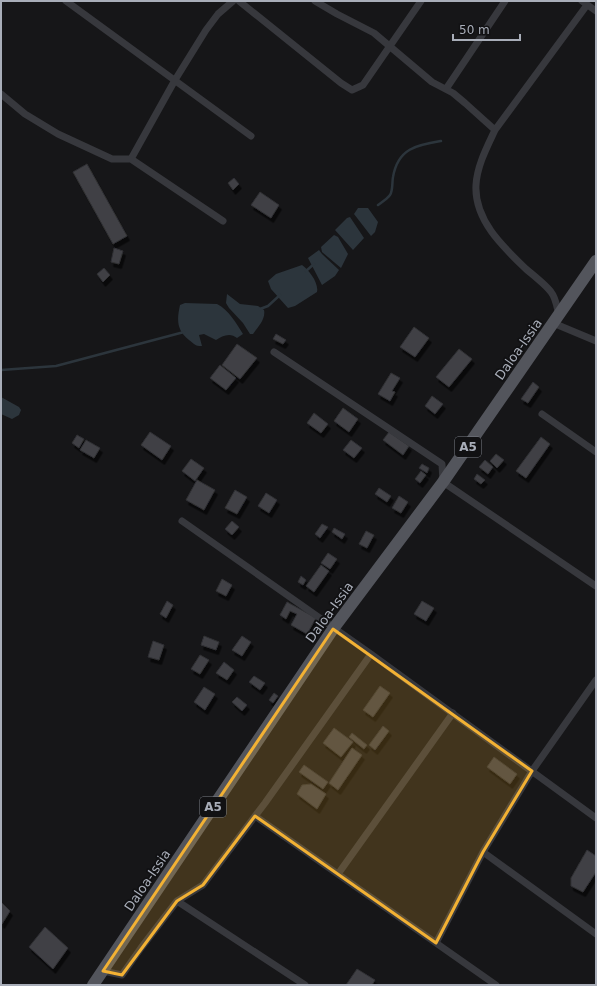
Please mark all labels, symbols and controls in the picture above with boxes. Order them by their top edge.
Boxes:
scale bar [453,16,520,42]
text: 50 m [459,23,490,37]
street label: Daloa-Issia [492,316,545,383]
road number: A5 [455,437,481,457]
street label: Daloa-Issia [302,579,356,645]
road number: A5 [200,797,226,817]
street label: Daloa-Issia [121,847,174,914]

